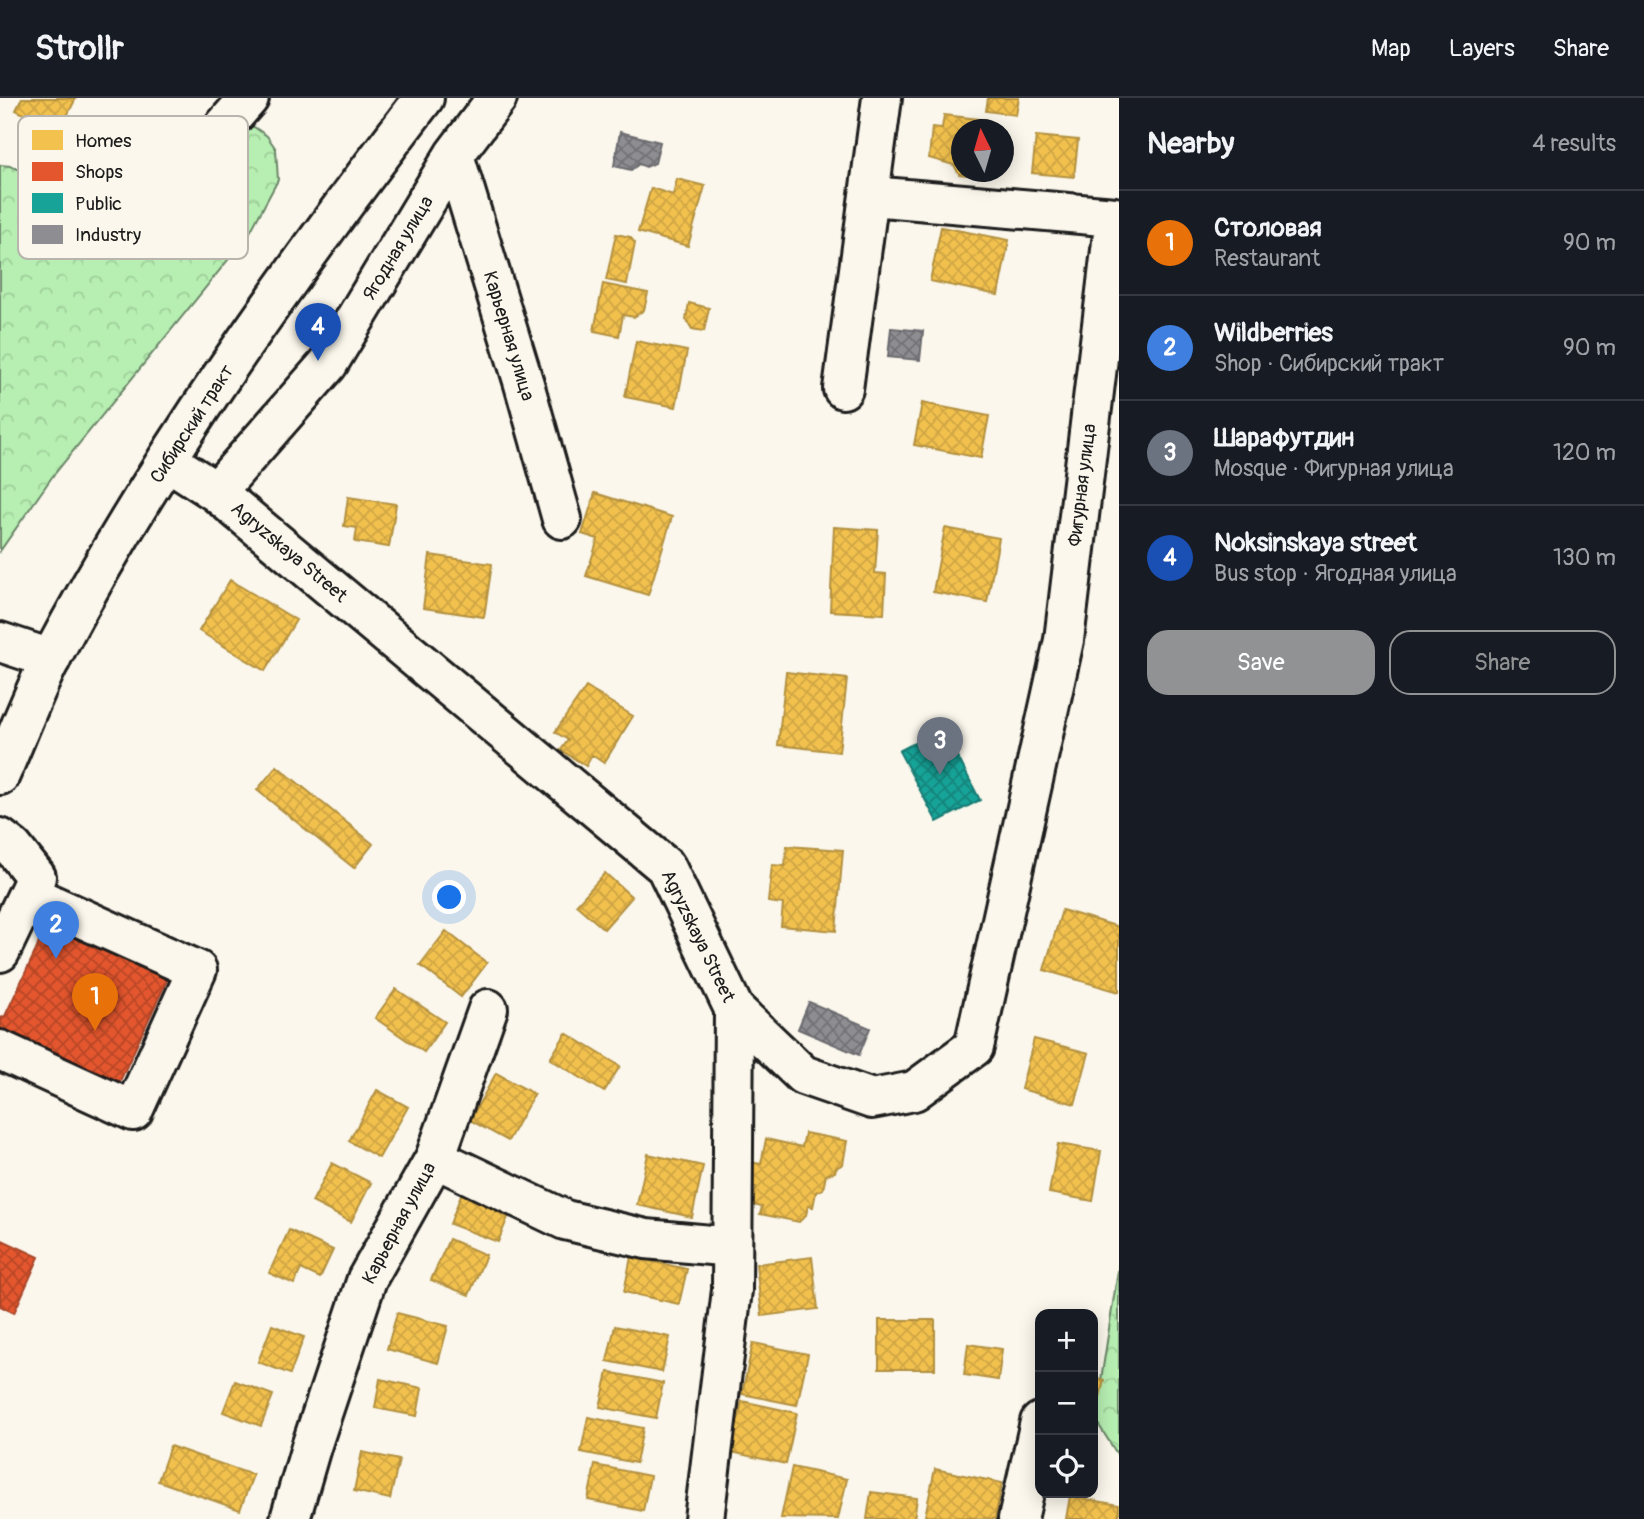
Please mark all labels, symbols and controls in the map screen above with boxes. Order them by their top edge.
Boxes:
text: Strollr [35,28,124,69]
text: Map [1371,34,1411,63]
text: Layers [1449,34,1515,63]
text: Share [1553,34,1609,63]
legend [18,116,248,259]
north arrow [951,119,1014,182]
text: Nearby [1147,125,1234,162]
text: Homes [75,129,132,153]
text: 4 results [1532,129,1616,158]
text: Shops [75,160,123,184]
street label: Ягодная улица [357,191,439,305]
text: Public [75,192,122,216]
text: Столовая [1214,212,1322,244]
text: Industry [75,223,141,247]
text: 1 [1166,228,1175,257]
text: 90 m [1563,228,1616,257]
text: Restaurant [1214,244,1320,273]
street label: Карьерная улица [478,268,540,404]
pin: 4 [295,303,341,361]
text: Wildberries [1214,317,1333,349]
text: 2 [1164,333,1176,362]
text: 90 m [1563,333,1616,362]
text: Shop · Сибирский тракт [1214,349,1444,378]
street label: Сибирский тракт [145,360,239,488]
street label: Фигурная улица [1063,422,1101,548]
text: Шарафутдин [1214,422,1354,454]
text: 3 [1164,438,1176,467]
text: 120 m [1553,438,1616,467]
text: Mosque · Фигурная улица [1214,454,1454,483]
street label: Agryzskaya Street [226,496,352,608]
text: Noksinskaya street [1214,527,1417,559]
text: 4 [1163,543,1177,572]
text: 130 m [1553,543,1616,572]
text: Bus stop · Ягодная улица [1214,559,1457,588]
button: Save [1147,630,1375,695]
button: Share [1389,630,1616,695]
pin: 3 [917,717,963,775]
street label: Agryzskaya Street [656,866,741,1007]
your location [432,880,466,914]
pin: 2 [33,901,79,959]
pin: 1 [72,973,118,1031]
street label: Карьерная улица [357,1158,441,1288]
map controls [1035,1309,1098,1498]
button: + [1035,1309,1098,1372]
button: − [1035,1372,1098,1435]
button: locate [1035,1435,1098,1498]

